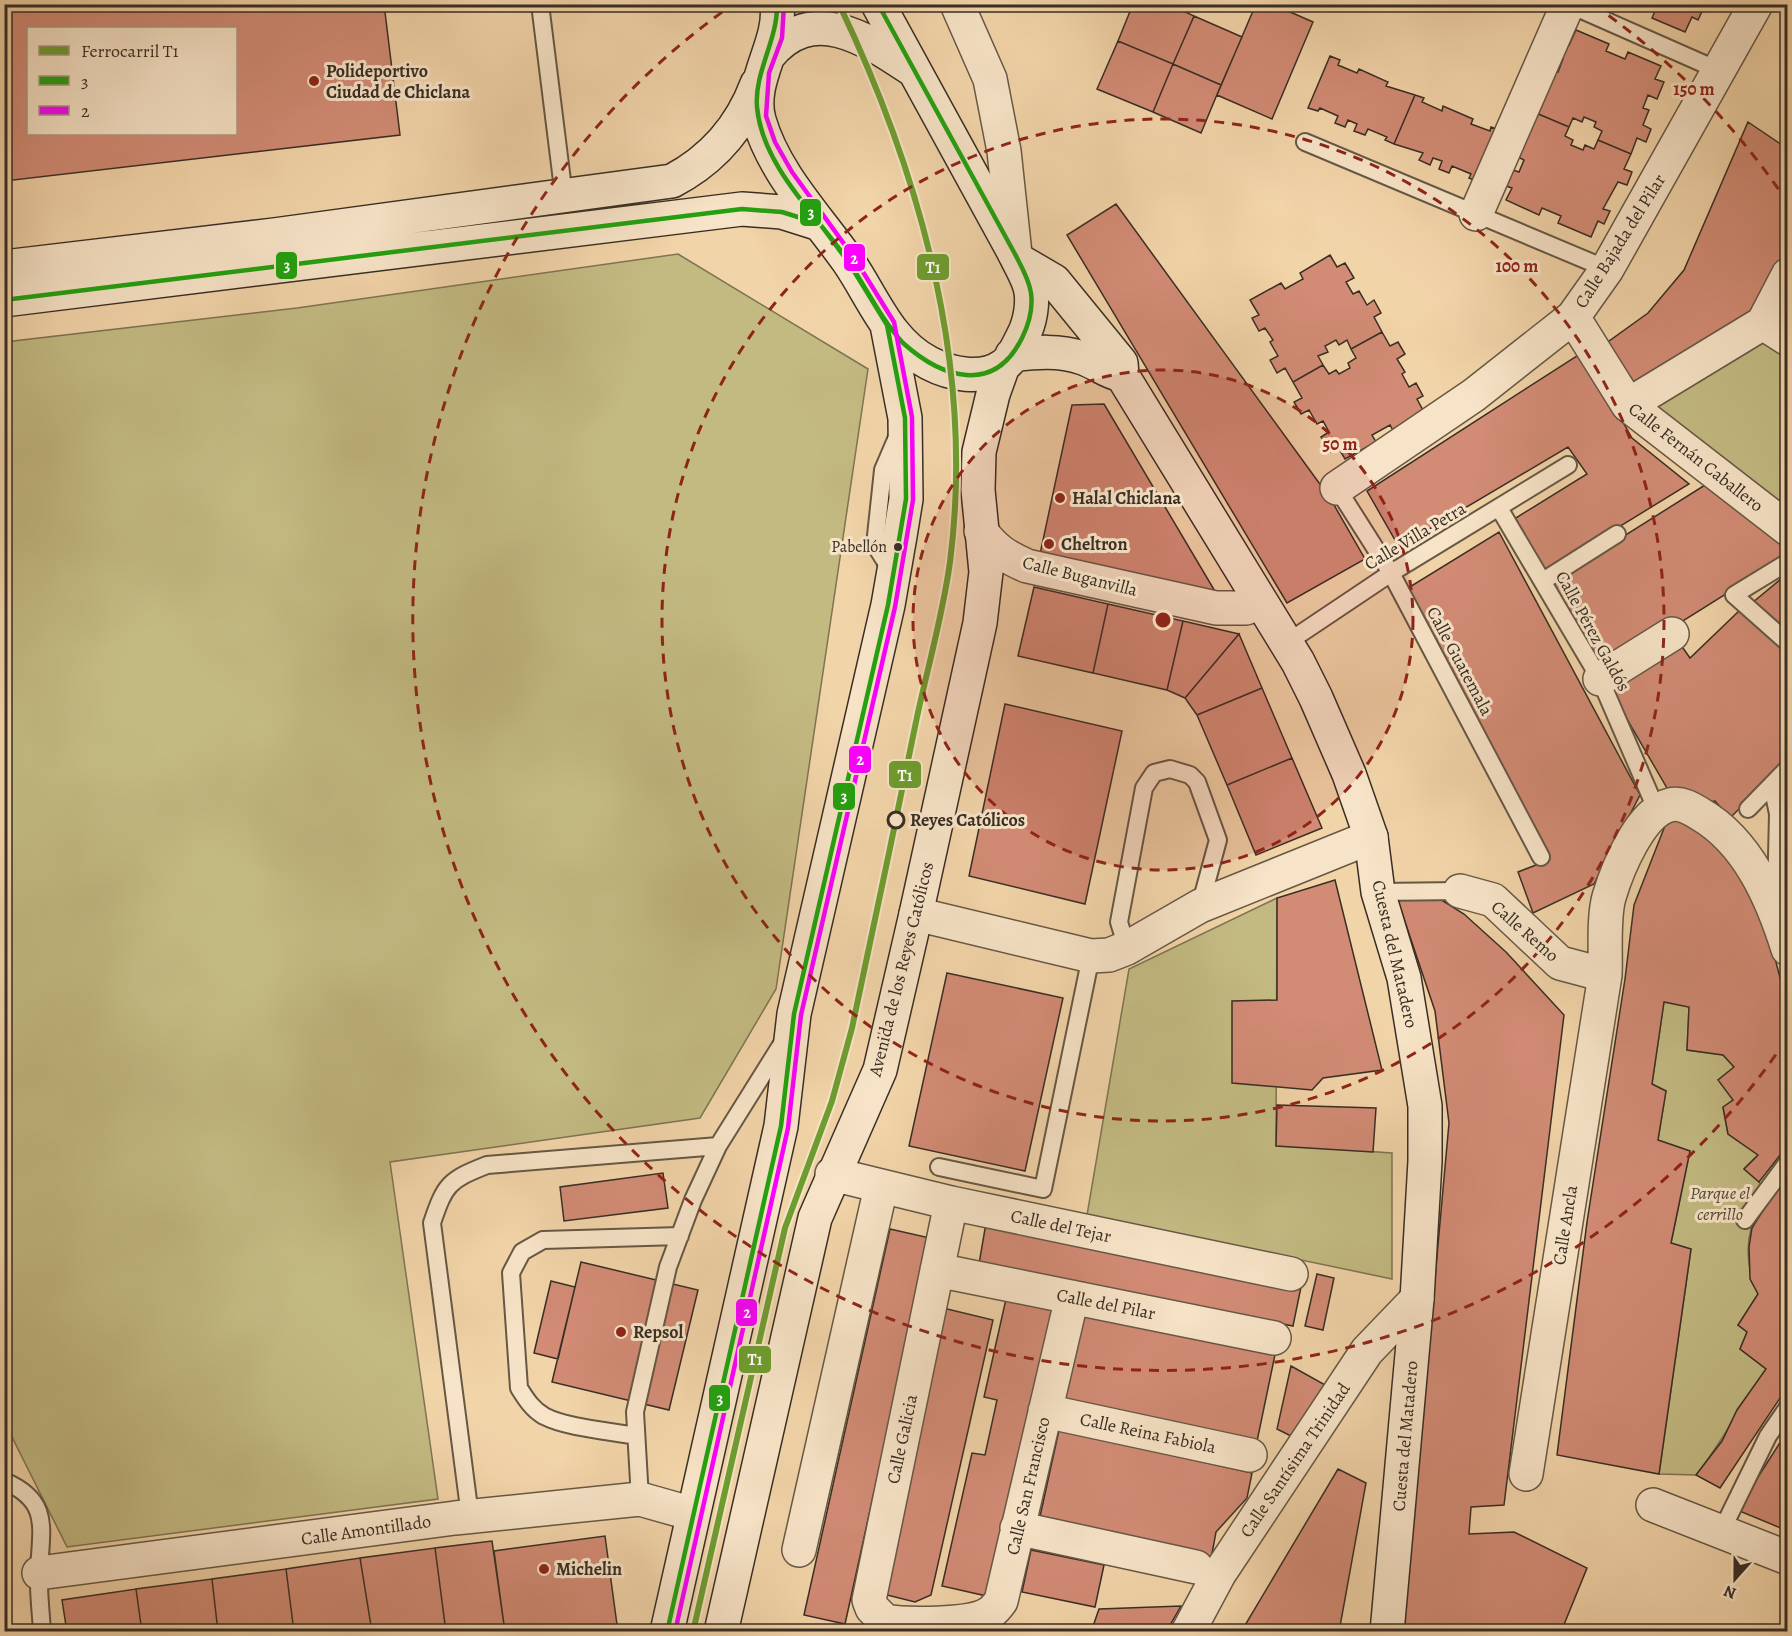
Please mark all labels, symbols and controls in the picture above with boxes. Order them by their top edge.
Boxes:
legend [27,27,237,135]
text: Ferrocarril T1 [81,39,179,63]
place label: Polideportivo Ciudad de Chiclana [326,59,471,104]
text: 3 [81,69,89,93]
marker: Polideportivo Ciudad de Chiclana [307,74,321,88]
text: 150 m [1673,77,1715,101]
text: 2 [81,99,90,123]
street label: Calle Bajada del Pilar [1569,169,1671,313]
line badge: 3 [799,198,822,227]
text: 3 [808,202,815,224]
line badge: 2 [843,243,866,272]
text: 2 [850,248,858,270]
line badge: 3 [275,251,298,280]
line badge: T1 [916,253,950,281]
text: 100 m [1496,254,1538,278]
text: 3 [284,255,291,277]
text: T1 [926,257,941,279]
street label: Calle Fernán Caballero [1624,397,1768,517]
text: 50 m [1323,432,1357,456]
place label: Halal Chiclana [1072,486,1182,510]
marker: Halal Chiclana [1053,491,1067,505]
street label: Calle Villa Petra [1360,496,1471,576]
place label: Cheltron [1061,532,1128,556]
place label: Pabellón [831,536,887,558]
marker: Cheltron [1042,537,1056,551]
marker: Pabellón [892,541,904,553]
street label: Calle Buganvilla [1020,550,1140,602]
street label: Calle Pérez Galdós [1550,566,1636,696]
street label: Calle Guatemala [1421,602,1499,720]
centre of rings [1153,610,1173,630]
line badge: 2 [848,745,872,774]
text: 2 [856,749,864,771]
line badge: T1 [888,760,922,789]
text: T1 [898,765,913,787]
line badge: 3 [832,782,856,811]
text: 3 [841,786,848,808]
place label: Reyes Católicos [910,808,1025,832]
marker: Reyes Católicos [887,811,905,829]
street label: Avenida de los Reyes Católicos [862,859,939,1080]
street label: Cuesta del Matadero [1366,878,1424,1030]
street label: Calle Remo [1486,895,1564,967]
park label: Parque el cerrillo [1690,1181,1751,1226]
street label: Calle Ancla [1547,1183,1583,1267]
street label: Calle del Tejar [1008,1204,1114,1248]
street label: Calle del Pilar [1055,1283,1158,1325]
line badge: 2 [735,1298,758,1327]
text: 2 [743,1302,751,1324]
place label: Repsol [633,1320,684,1344]
marker: Repsol [614,1325,628,1339]
line badge: T1 [738,1345,772,1374]
text: T1 [748,1349,763,1371]
street label: Cuesta del Matadero [1386,1360,1424,1512]
street label: Calle Santísima Trinidad [1234,1378,1356,1542]
line badge: 3 [708,1384,731,1412]
text: 3 [717,1388,724,1410]
street label: Calle Galicia [881,1391,923,1486]
street label: Calle Reina Fabiola [1078,1407,1219,1459]
street label: Calle San Francisco [1000,1414,1056,1557]
street label: Calle Amontillado [300,1509,432,1551]
north arrow [1705,1549,1765,1609]
place label: Michelin [556,1557,622,1581]
marker: Michelin [537,1562,551,1576]
text: N [1720,1580,1739,1604]

